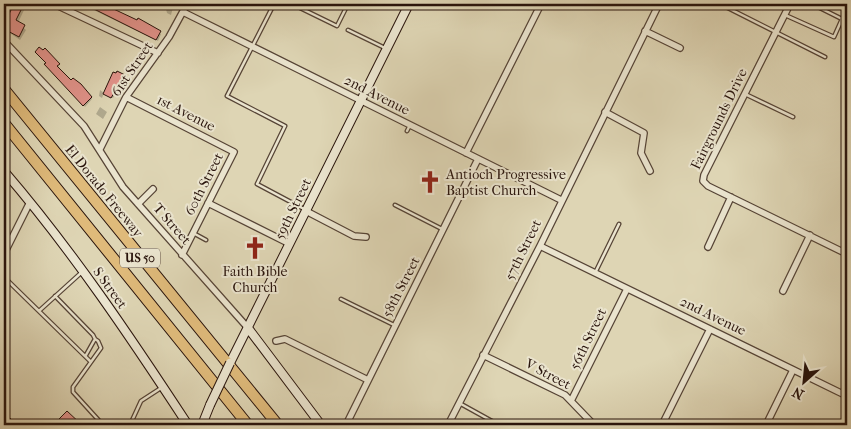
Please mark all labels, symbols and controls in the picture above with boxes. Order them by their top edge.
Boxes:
street label: 61st Street [107,38,157,100]
street label: Fairgrounds Drive [687,66,751,172]
street label: 2nd Avenue [341,71,413,119]
street label: 1st Avenue [154,91,218,135]
street label: El Dorado Freeway [61,141,147,241]
street label: 60th Street [181,150,227,218]
place label: Antioch Progressive Baptist Church [445,166,566,199]
church icon: Antioch Progressive Baptist Church [417,169,443,195]
street label: 59th Street [271,176,315,242]
street label: T Street [149,200,195,248]
street label: 57th Street [501,217,545,283]
church icon: Faith Bible Church [242,235,268,261]
road number: US 50 [120,248,160,268]
street label: 58th Street [378,254,424,320]
place label: Faith Bible Church [223,263,287,296]
street label: S Street [89,264,131,312]
street label: 2nd Avenue [677,293,749,339]
street label: 56th Street [566,305,610,373]
street label: V Street [521,354,574,393]
north arrow [778,356,828,406]
text: N [789,383,807,403]

